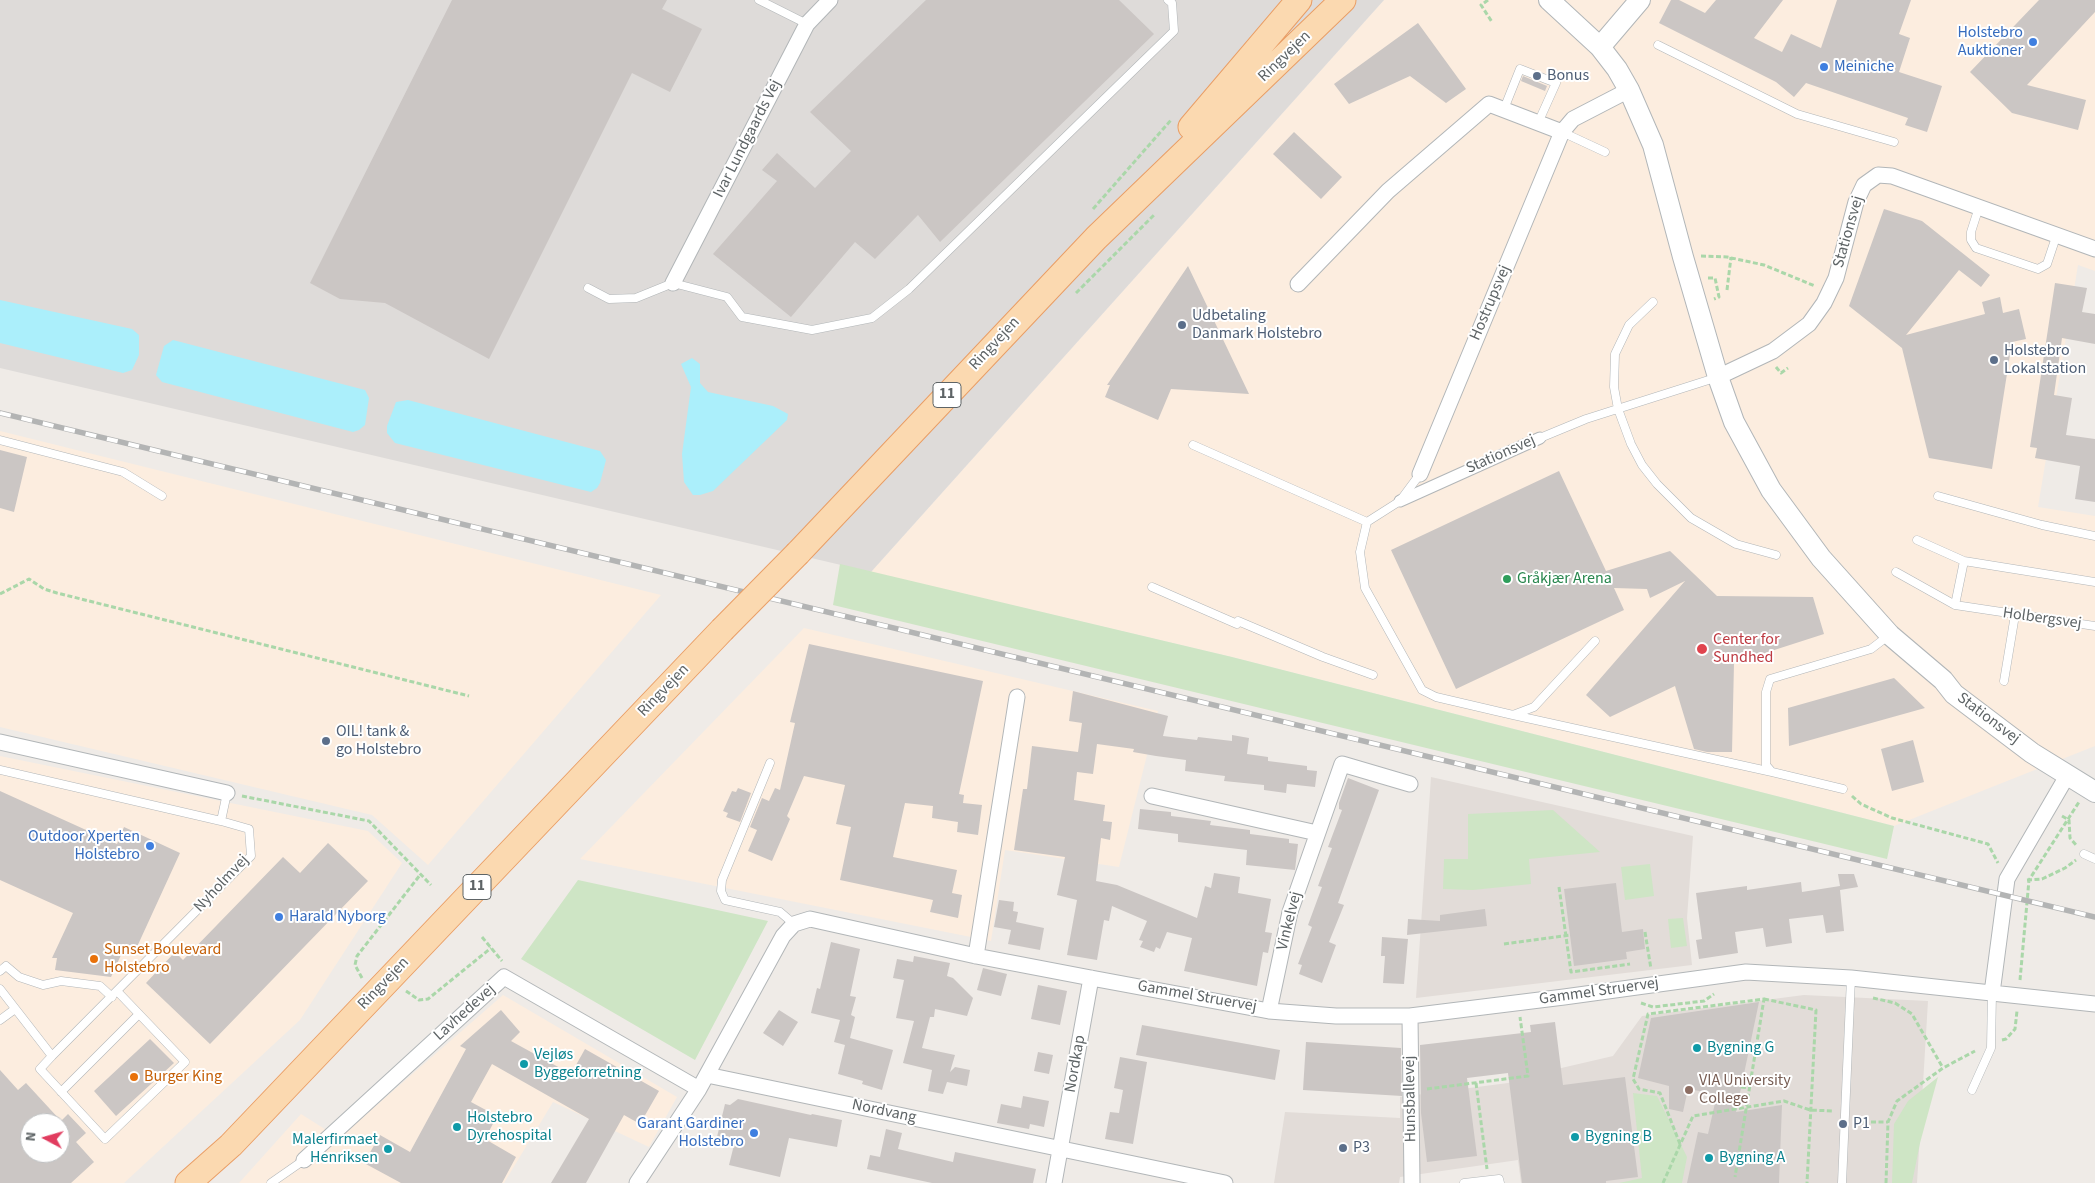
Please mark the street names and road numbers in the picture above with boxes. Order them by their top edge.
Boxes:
street label: Ringvejen [1255,27,1315,87]
street label: Ivar Lundgaards Vej [710,77,786,201]
street label: Stationsvej [1830,194,1868,270]
street label: Hostrupsvej [1467,262,1515,344]
street label: Ringvejen [966,313,1024,375]
road number: 11 [933,382,961,408]
street label: Stationsvej [1463,431,1539,479]
street label: Holbergsvej [2001,604,2083,634]
street label: Ringvejen [634,661,694,721]
street label: Stationsvej [1953,689,2023,749]
street label: Nyholmvej [190,851,254,917]
road number: 11 [463,874,491,900]
street label: Vinkelvej [1273,890,1307,952]
street label: Ringvejen [354,954,414,1014]
street label: Gammel Struervej [1538,974,1660,1010]
street label: Gammel Struervej [1136,977,1258,1017]
street label: Lavhedevej [430,980,500,1046]
street label: Nordkap [1062,1034,1090,1094]
street label: Hunsballevej [1401,1055,1421,1143]
street label: Nordvang [850,1096,918,1128]

